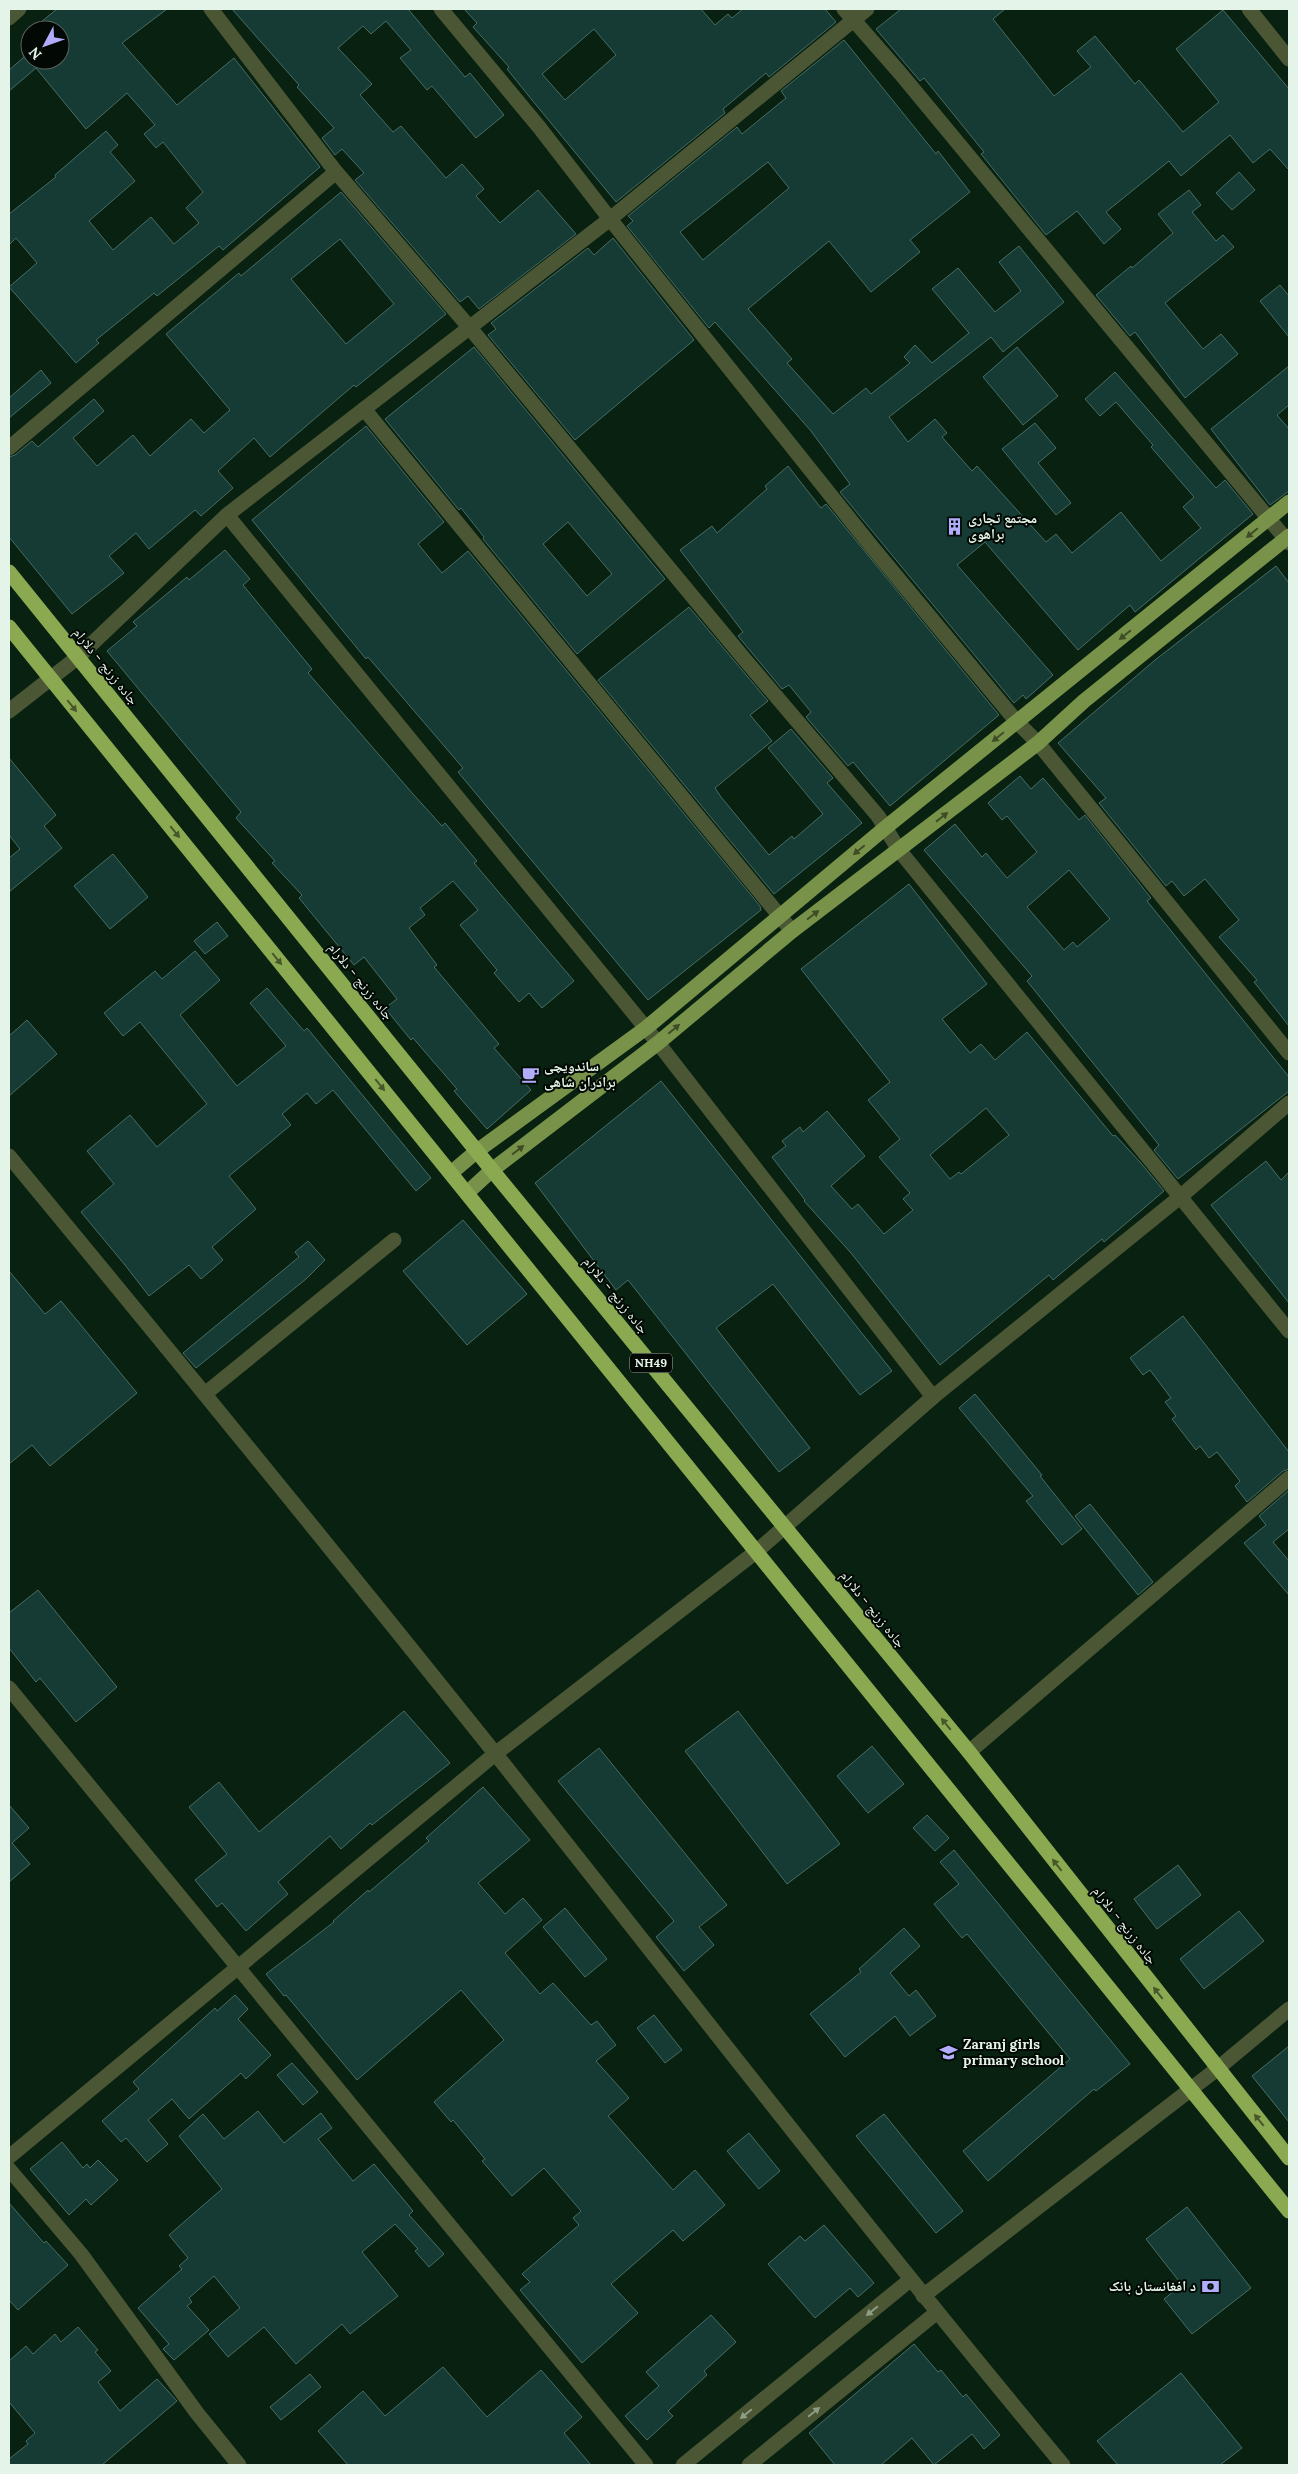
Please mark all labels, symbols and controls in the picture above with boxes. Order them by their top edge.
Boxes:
north arrow [20,20,70,70]
text: N [25,43,46,64]
place label: مجتمع تجاری براهوی [968,509,1037,543]
building icon: مجتمع تجاری براهوی [944,516,964,536]
one-way arrow [1246,528,1259,539]
street label: جاده زرنج - دلارام [69,624,143,709]
one-way arrow [1119,629,1132,640]
one-way arrow [67,699,78,712]
one-way arrow [992,731,1005,742]
one-way arrow [935,811,948,822]
one-way arrow [169,826,180,839]
one-way arrow [852,845,865,856]
one-way arrow [806,909,819,920]
street label: جاده زرنج - دلارام [324,939,398,1024]
one-way arrow [272,952,283,965]
one-way arrow [667,1024,680,1035]
place label: ساندویچی برادران شاهی [544,1057,616,1091]
cafe icon: ساندویچی برادران شاهی [520,1064,540,1084]
one-way arrow [374,1078,385,1091]
one-way arrow [511,1145,525,1155]
street label: جاده زرنج - دلارام [579,1253,653,1338]
road number: NH49 [630,1354,672,1372]
street label: جاده زرنج - دلارام [836,1567,910,1652]
one-way arrow [940,1717,951,1730]
one-way arrow [1052,1859,1063,1872]
street label: جاده زرنج - دلارام [1088,1882,1161,1968]
one-way arrow [1152,1987,1163,2000]
place label: Zaranj girls primary school [963,2035,1065,2069]
school or university icon: Zaranj girls primary school [939,2042,959,2062]
one-way arrow [1253,2114,1264,2127]
bank icon: د افغانستان بانک [1200,2276,1220,2296]
place label: د افغانستان بانک [1109,2277,1196,2295]
one-way arrow [866,2305,879,2316]
one-way arrow [808,2407,821,2418]
one-way arrow [740,2408,753,2419]

